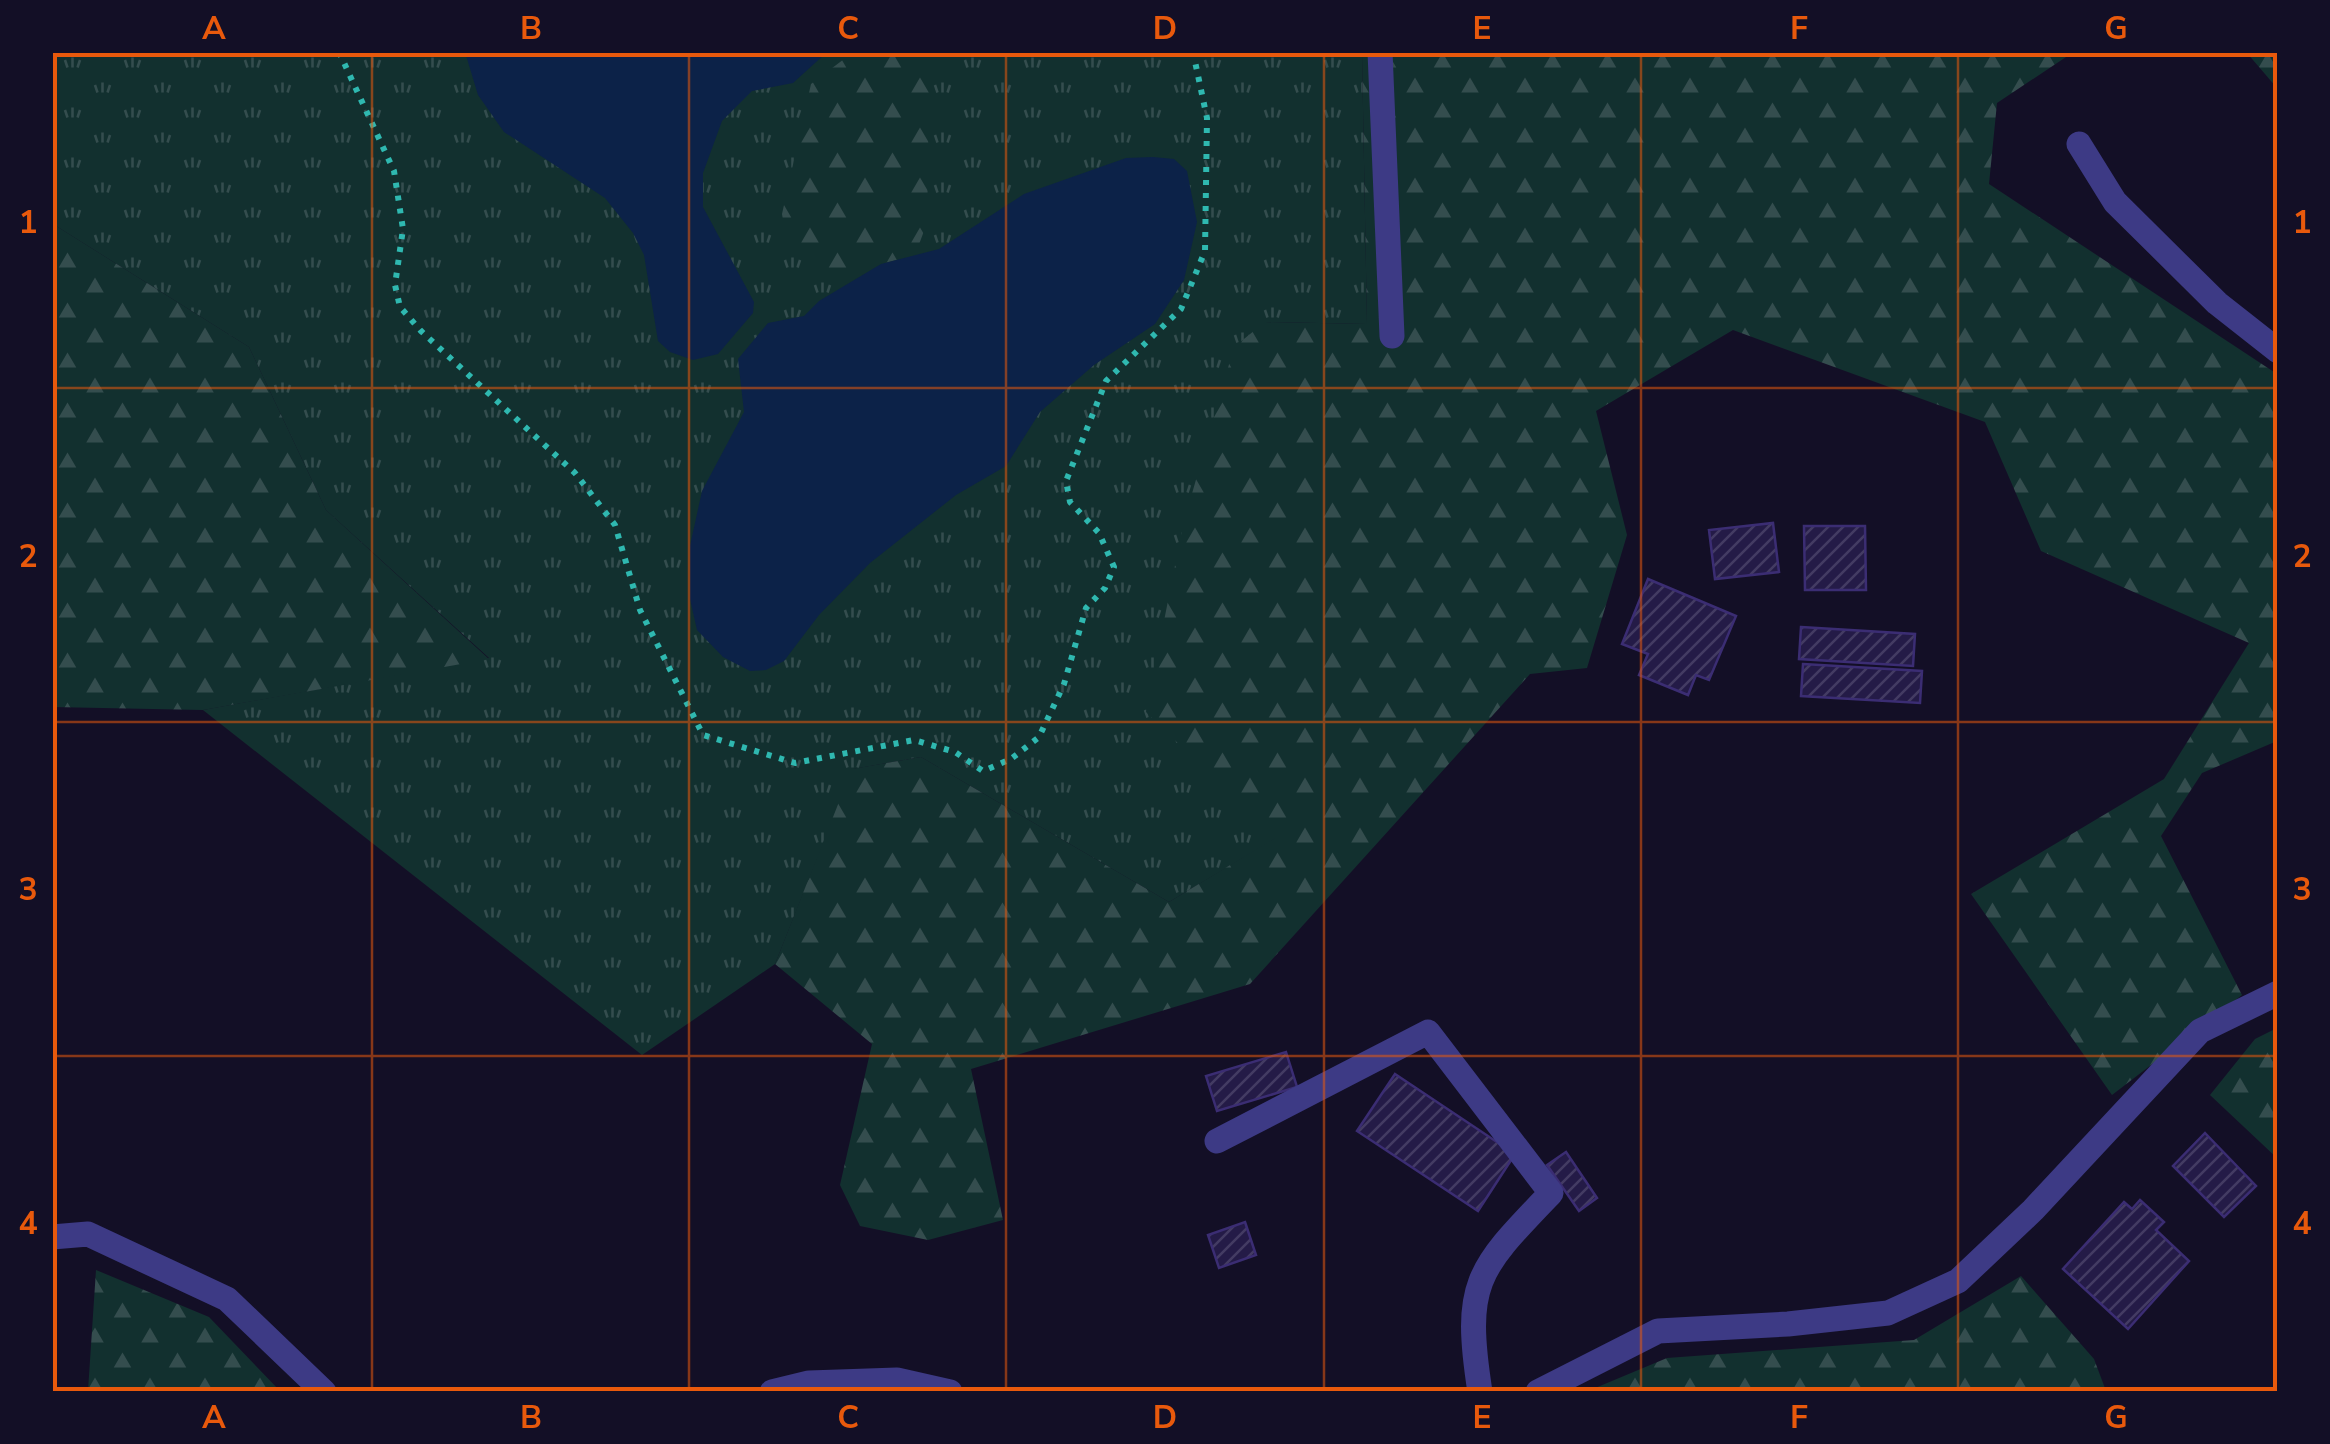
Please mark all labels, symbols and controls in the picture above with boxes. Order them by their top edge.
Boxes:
text: A [202,7,226,50]
text: B [520,7,542,50]
text: C [837,7,859,50]
text: D [1153,7,1177,50]
text: E [1472,7,1492,50]
text: F [1790,7,1808,50]
text: G [2104,7,2128,50]
text: 1 [18,201,38,244]
text: 1 [2292,201,2312,244]
text: 2 [18,535,38,578]
text: 2 [2292,535,2312,578]
text: 3 [18,868,38,911]
text: 3 [2292,868,2312,911]
text: 4 [18,1202,38,1245]
text: 4 [2292,1202,2312,1245]
text: A [202,1396,226,1439]
text: B [520,1396,542,1439]
text: C [837,1396,859,1439]
text: D [1153,1396,1177,1439]
text: E [1472,1396,1492,1439]
text: F [1790,1396,1808,1439]
text: G [2104,1396,2128,1439]

